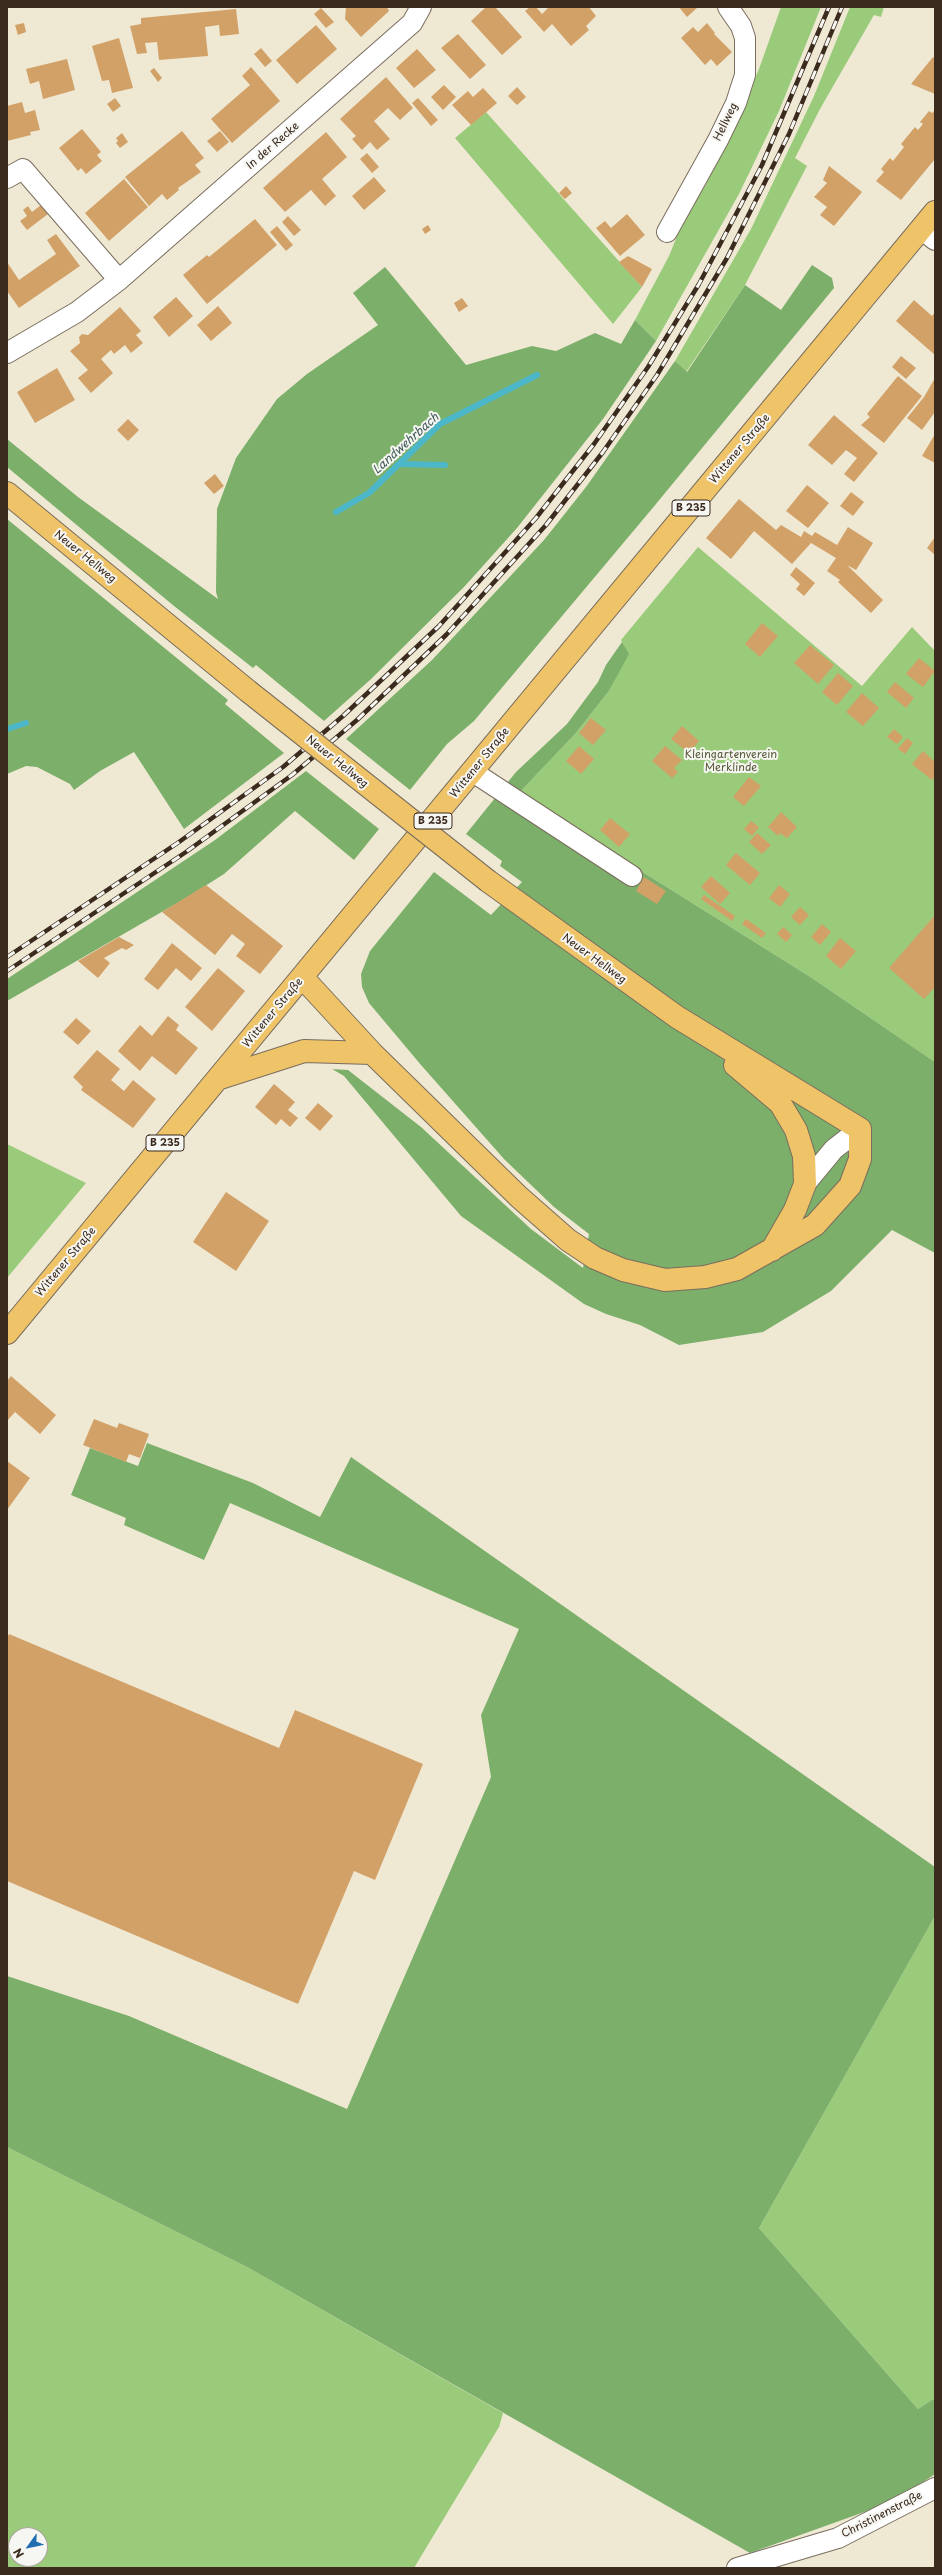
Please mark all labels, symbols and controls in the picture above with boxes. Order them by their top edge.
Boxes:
street label: Hellweg [711,101,741,143]
street label: In der Recke [244,120,302,172]
water label: Landwehrbach [370,411,442,477]
street label: Wittener Straße [707,412,773,486]
road number: B 235 [672,500,710,516]
street label: Neuer Hellweg [51,528,119,586]
street label: Wittener Straße [448,725,512,801]
street label: Neuer Hellweg [303,733,371,791]
park label: Kleingartenverein Merklinde [685,748,777,774]
road number: B 235 [414,813,452,829]
street label: Neuer Hellweg [559,931,629,987]
street label: Wittener Straße [240,976,306,1050]
road number: B 235 [146,1135,184,1151]
street label: Wittener Straße [33,1225,99,1299]
street label: Christinenstraße [839,2489,925,2541]
north arrow [8,2527,48,2567]
text: N [9,2545,28,2562]

